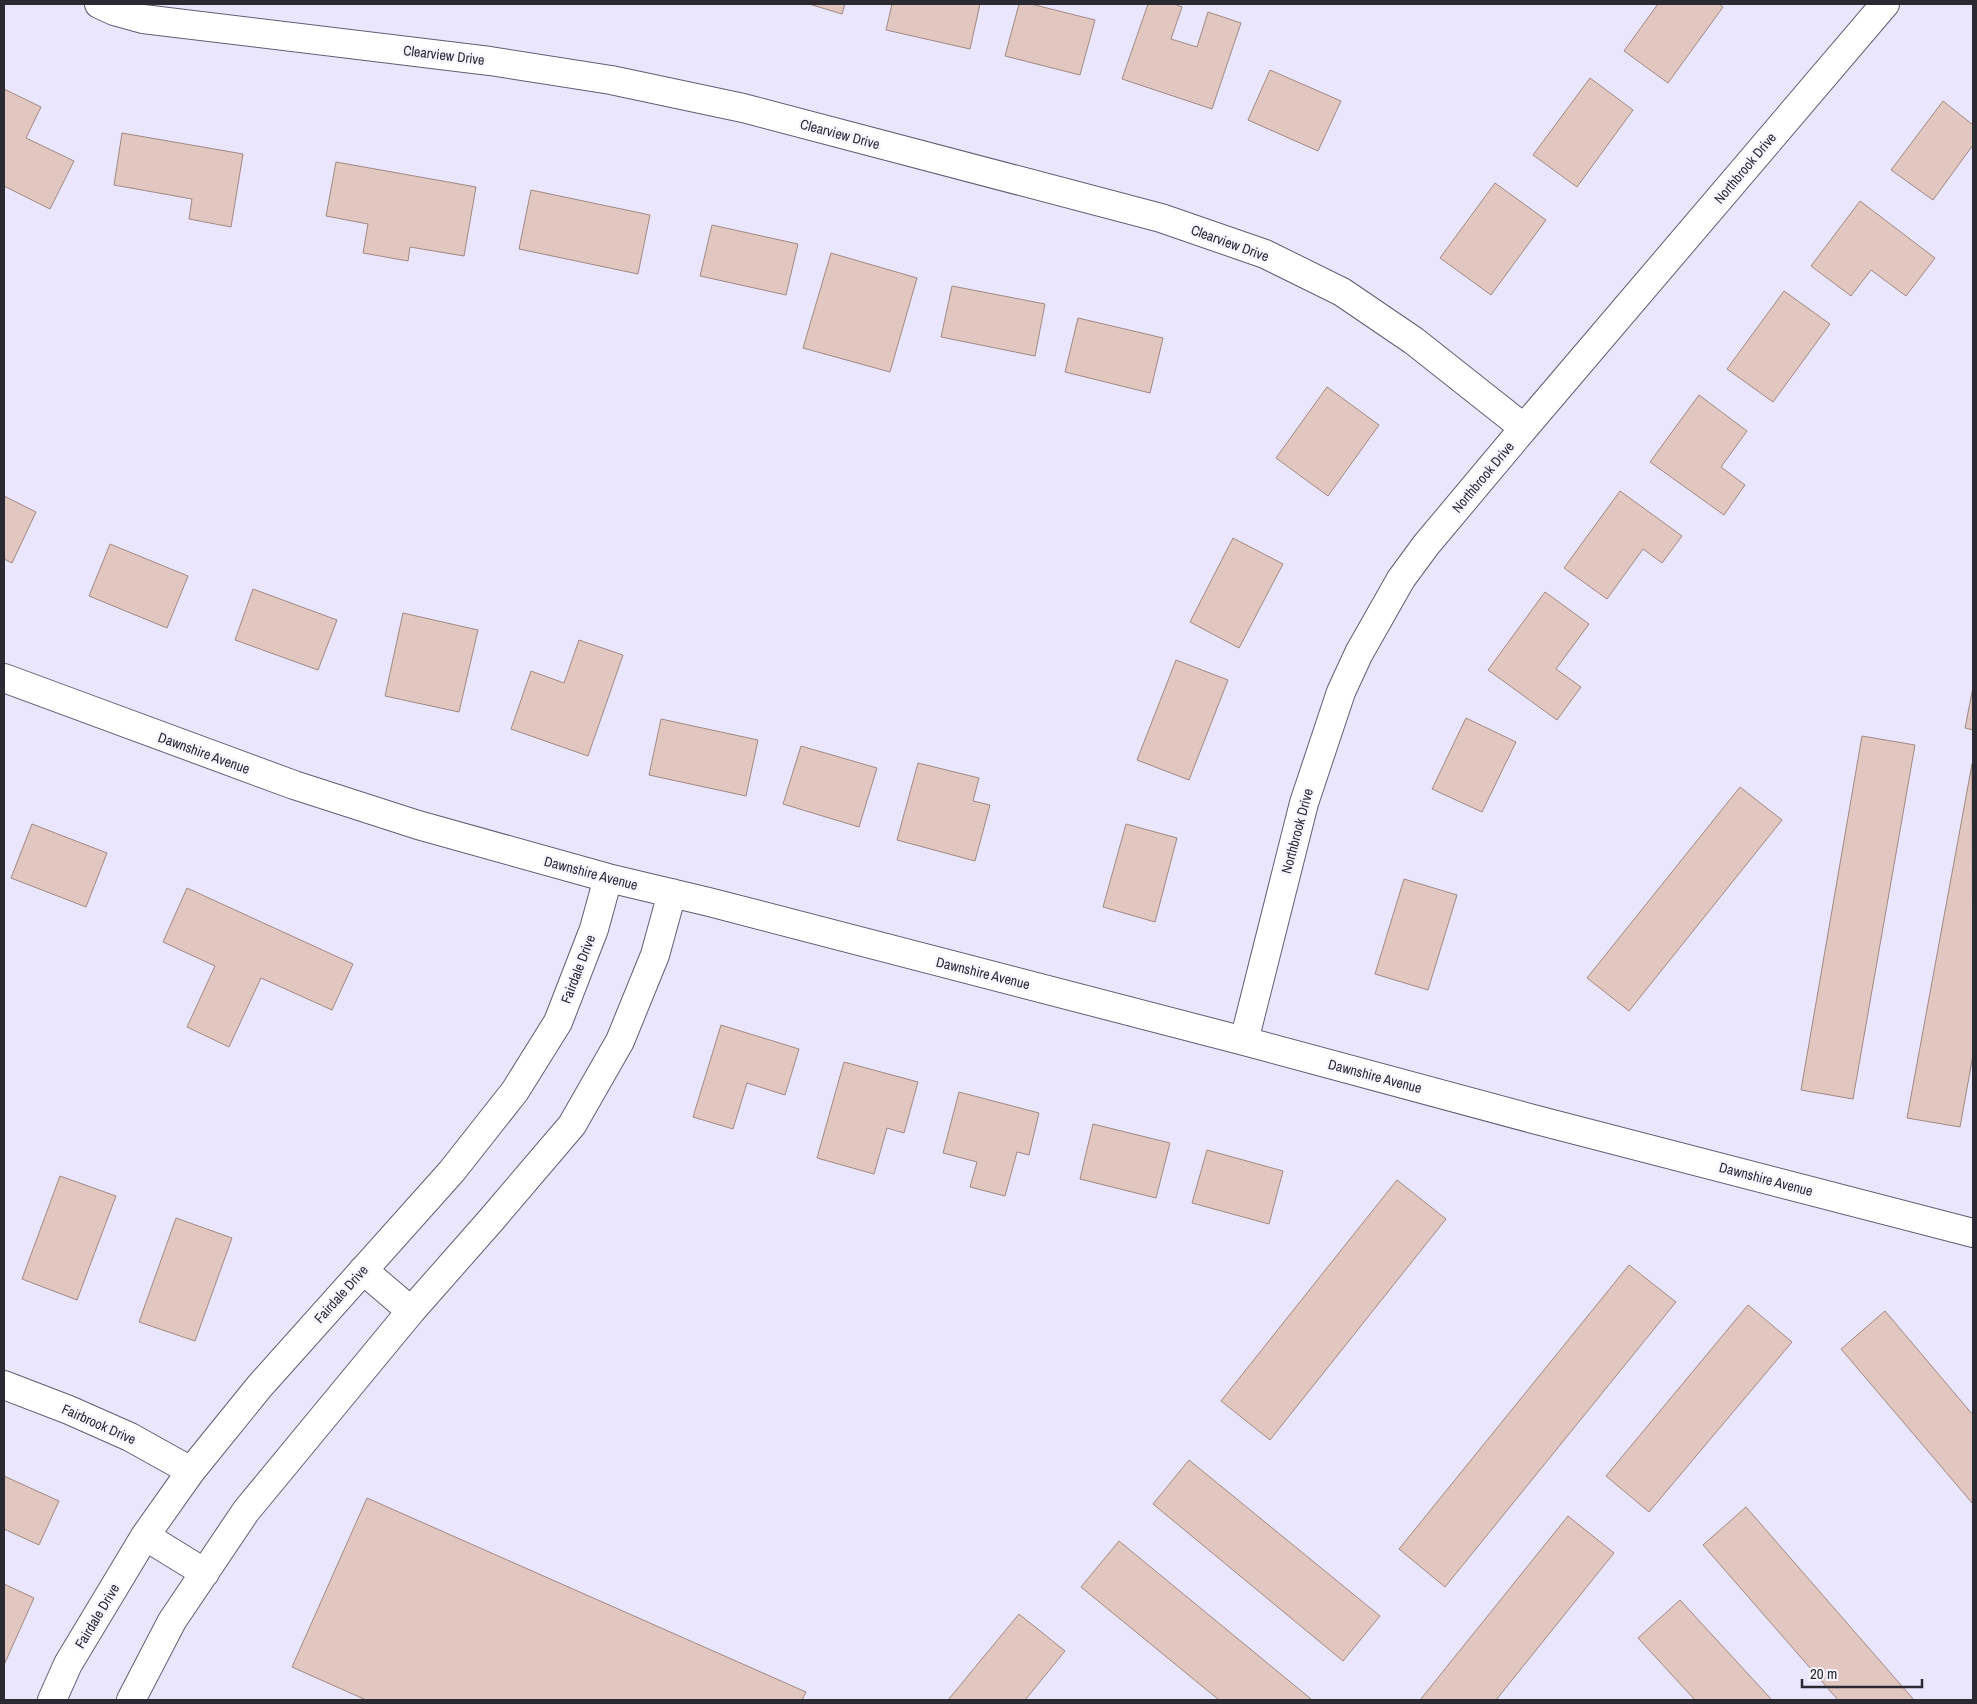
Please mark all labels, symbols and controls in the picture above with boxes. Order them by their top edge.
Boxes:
street label: Clearview Drive [402,41,486,69]
street label: Clearview Drive [798,115,882,153]
street label: Northbrook Drive [1710,129,1780,207]
street label: Clearview Drive [1189,221,1271,265]
street label: Northbrook Drive [1448,438,1518,516]
street label: Dawnshire Avenue [156,728,252,778]
street label: Northbrook Drive [1277,786,1317,876]
street label: Dawnshire Avenue [542,852,640,894]
street label: Fairdale Drive [557,932,599,1006]
street label: Dawnshire Avenue [934,953,1032,993]
street label: Dawnshire Avenue [1326,1055,1424,1097]
street label: Dawnshire Avenue [1717,1158,1815,1200]
street label: Fairdale Drive [310,1261,372,1327]
street label: Fairbrook Drive [59,1400,139,1448]
street label: Fairdale Drive [71,1580,123,1652]
scale bar [1802,1656,1922,1688]
text: 20 m [1810,1663,1837,1684]

